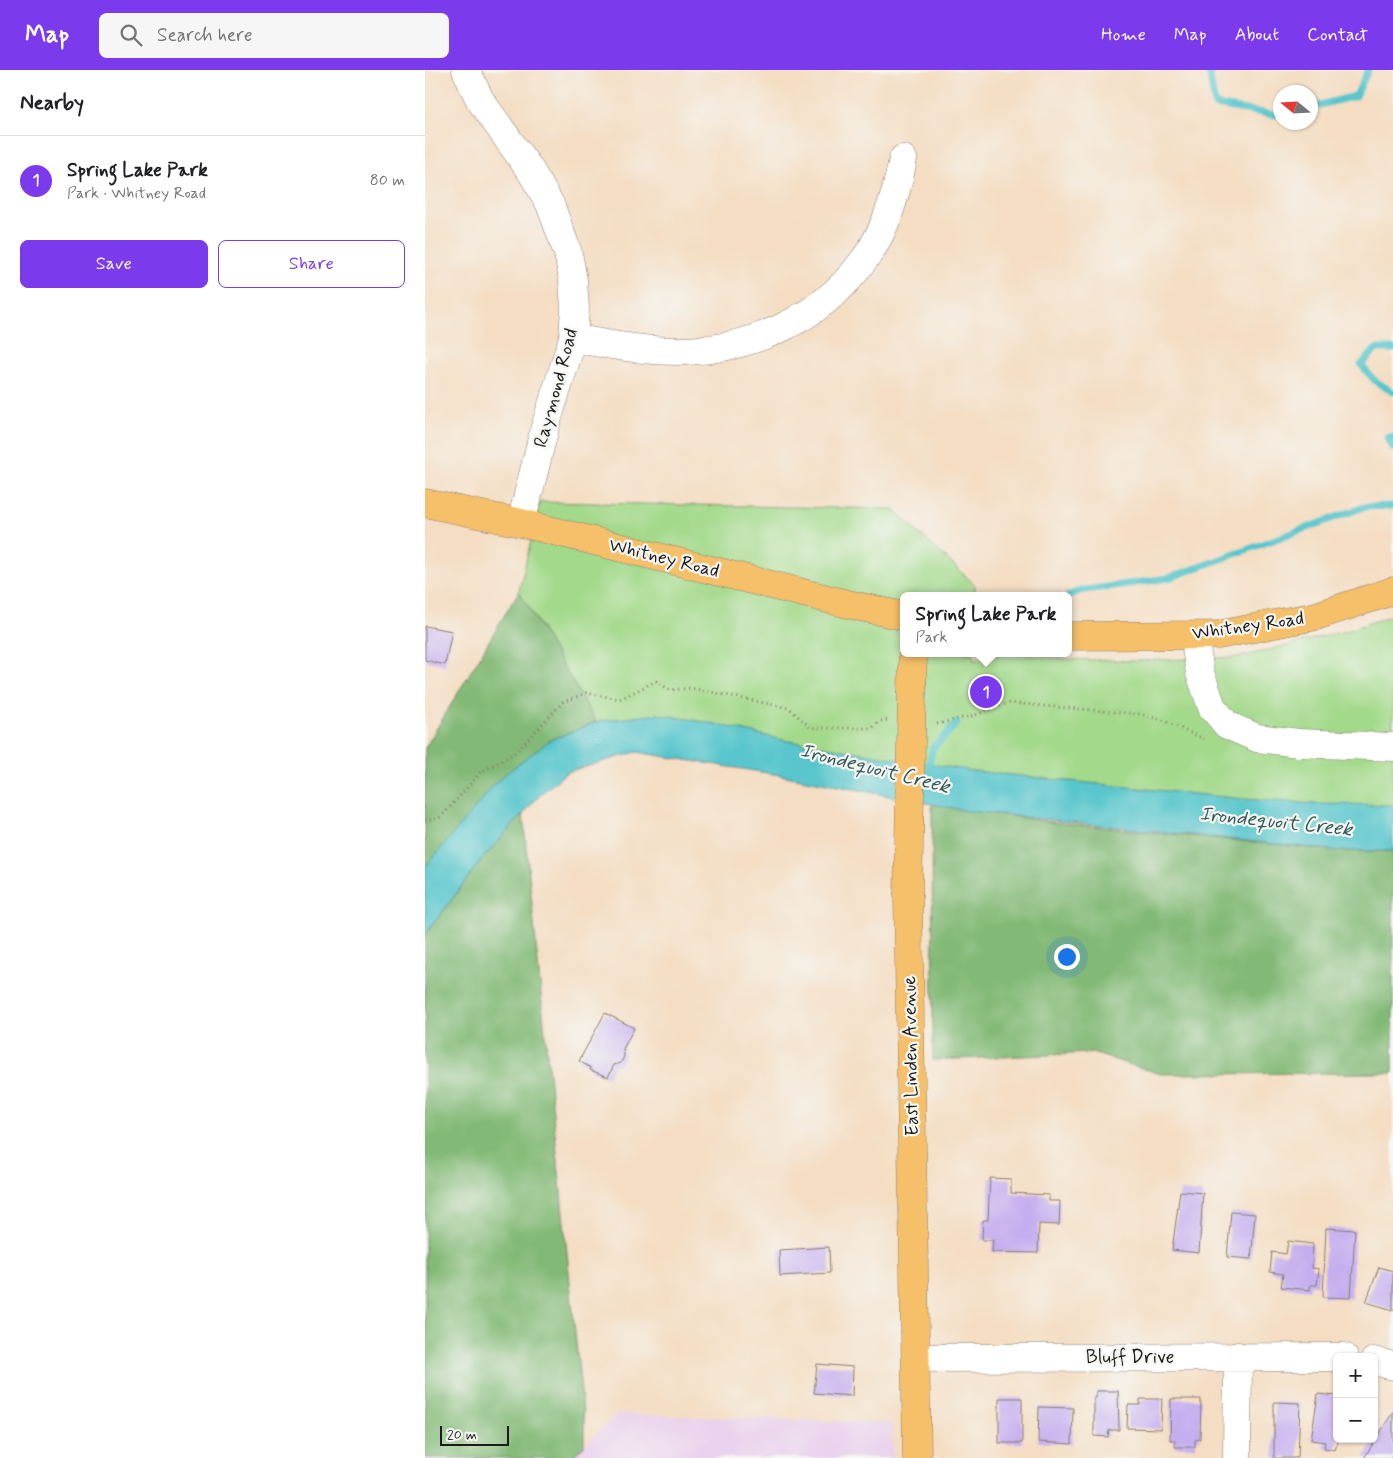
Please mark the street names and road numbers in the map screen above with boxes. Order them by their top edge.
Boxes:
street label: Raymond Road [528,326,584,450]
street label: Whitney Road [606,532,722,584]
street label: Whitney Road [1190,606,1306,646]
street label: East Linden Avenue [897,976,925,1136]
street label: Bluff Drive [1086,1345,1174,1370]

